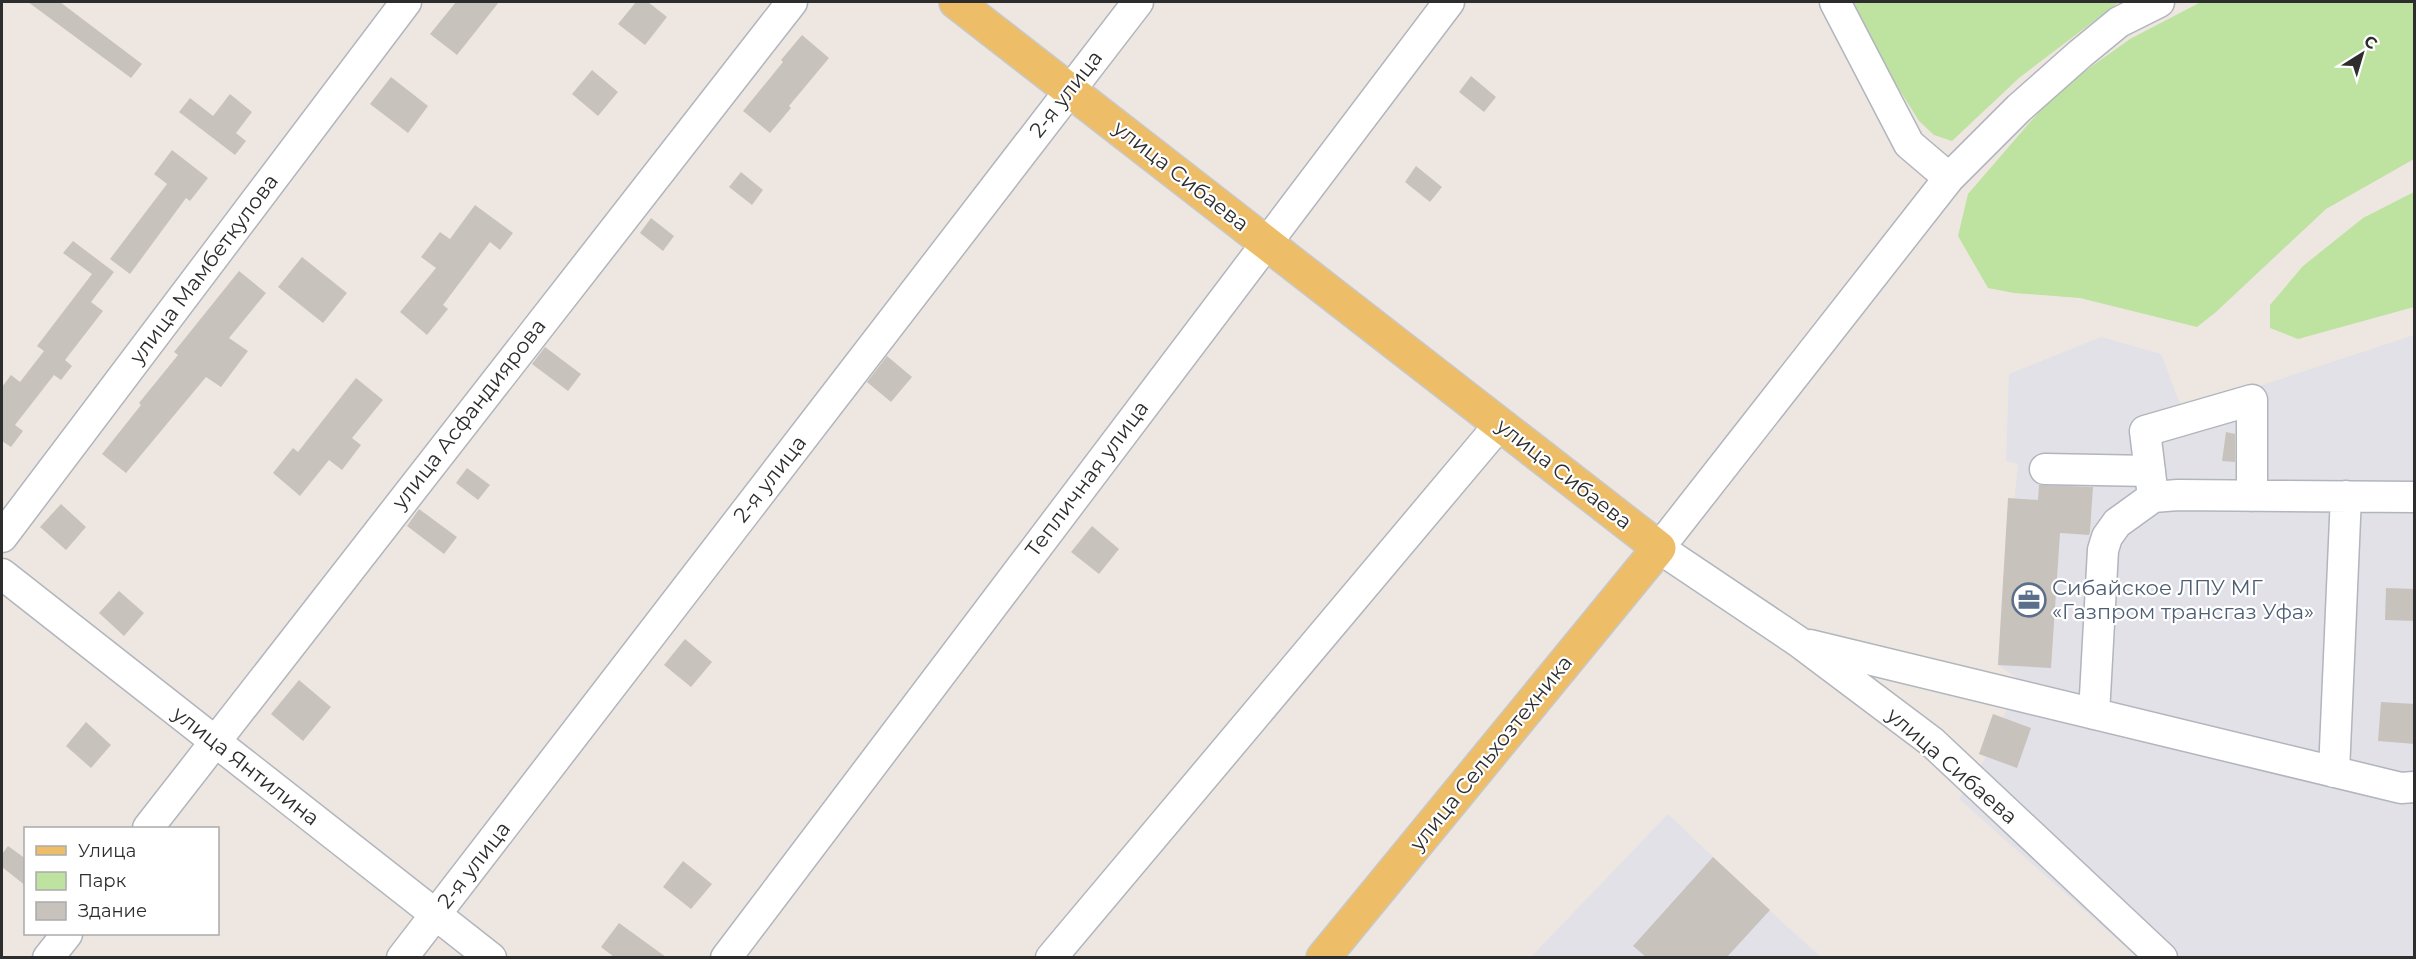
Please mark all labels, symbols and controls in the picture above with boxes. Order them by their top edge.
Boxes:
north arrow [2332,24,2392,84]
text: С [2360,31,2381,54]
street label: 2-я улица [1024,45,1107,142]
street label: улица Сибаева [1108,114,1254,236]
street label: улица Мамбеткулова [123,169,283,369]
street label: улица Асфандиярова [386,314,551,515]
street label: Тепличная улица [1020,396,1153,562]
street label: улица Сибаева [1491,412,1637,534]
street label: 2-я улица [728,430,811,527]
place label: Сибайское ЛПУ МГ «Газпром трансгаз Уфа» [2052,575,2314,624]
office icon: Сибайское ЛПУ МГ «Газпром трансгаз Уфа» [2011,582,2047,618]
street label: улица Сельхозтехника [1404,650,1577,856]
street label: улица Янтилина [167,700,325,831]
street label: улица Сибаева [1881,702,2023,829]
street label: 2-я улица [432,816,515,913]
legend [24,827,219,935]
text: Улица [78,840,136,862]
text: Парк [78,870,127,892]
text: Здание [78,900,147,922]

